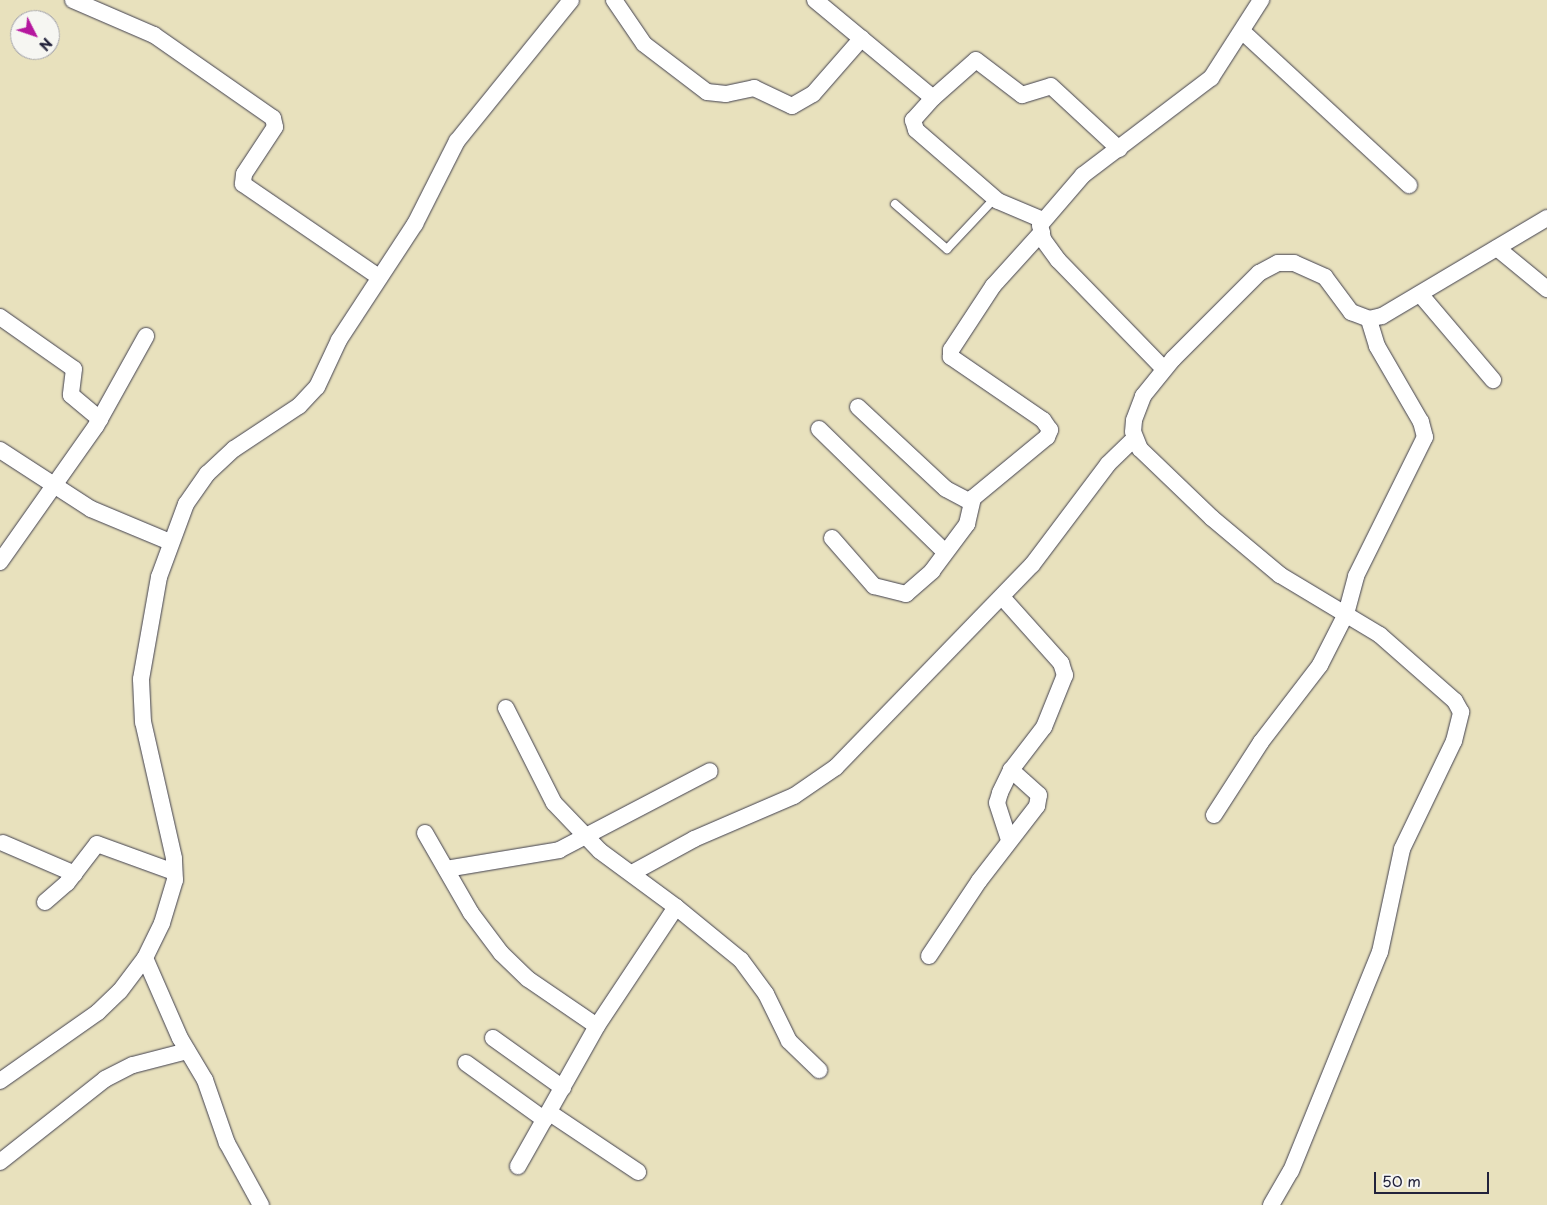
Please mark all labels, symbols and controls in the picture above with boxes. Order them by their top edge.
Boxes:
north arrow [10,10,60,60]
text: N [34,33,58,56]
scale bar [1377,1162,1492,1194]
text: 50 m [1382,1169,1421,1192]

